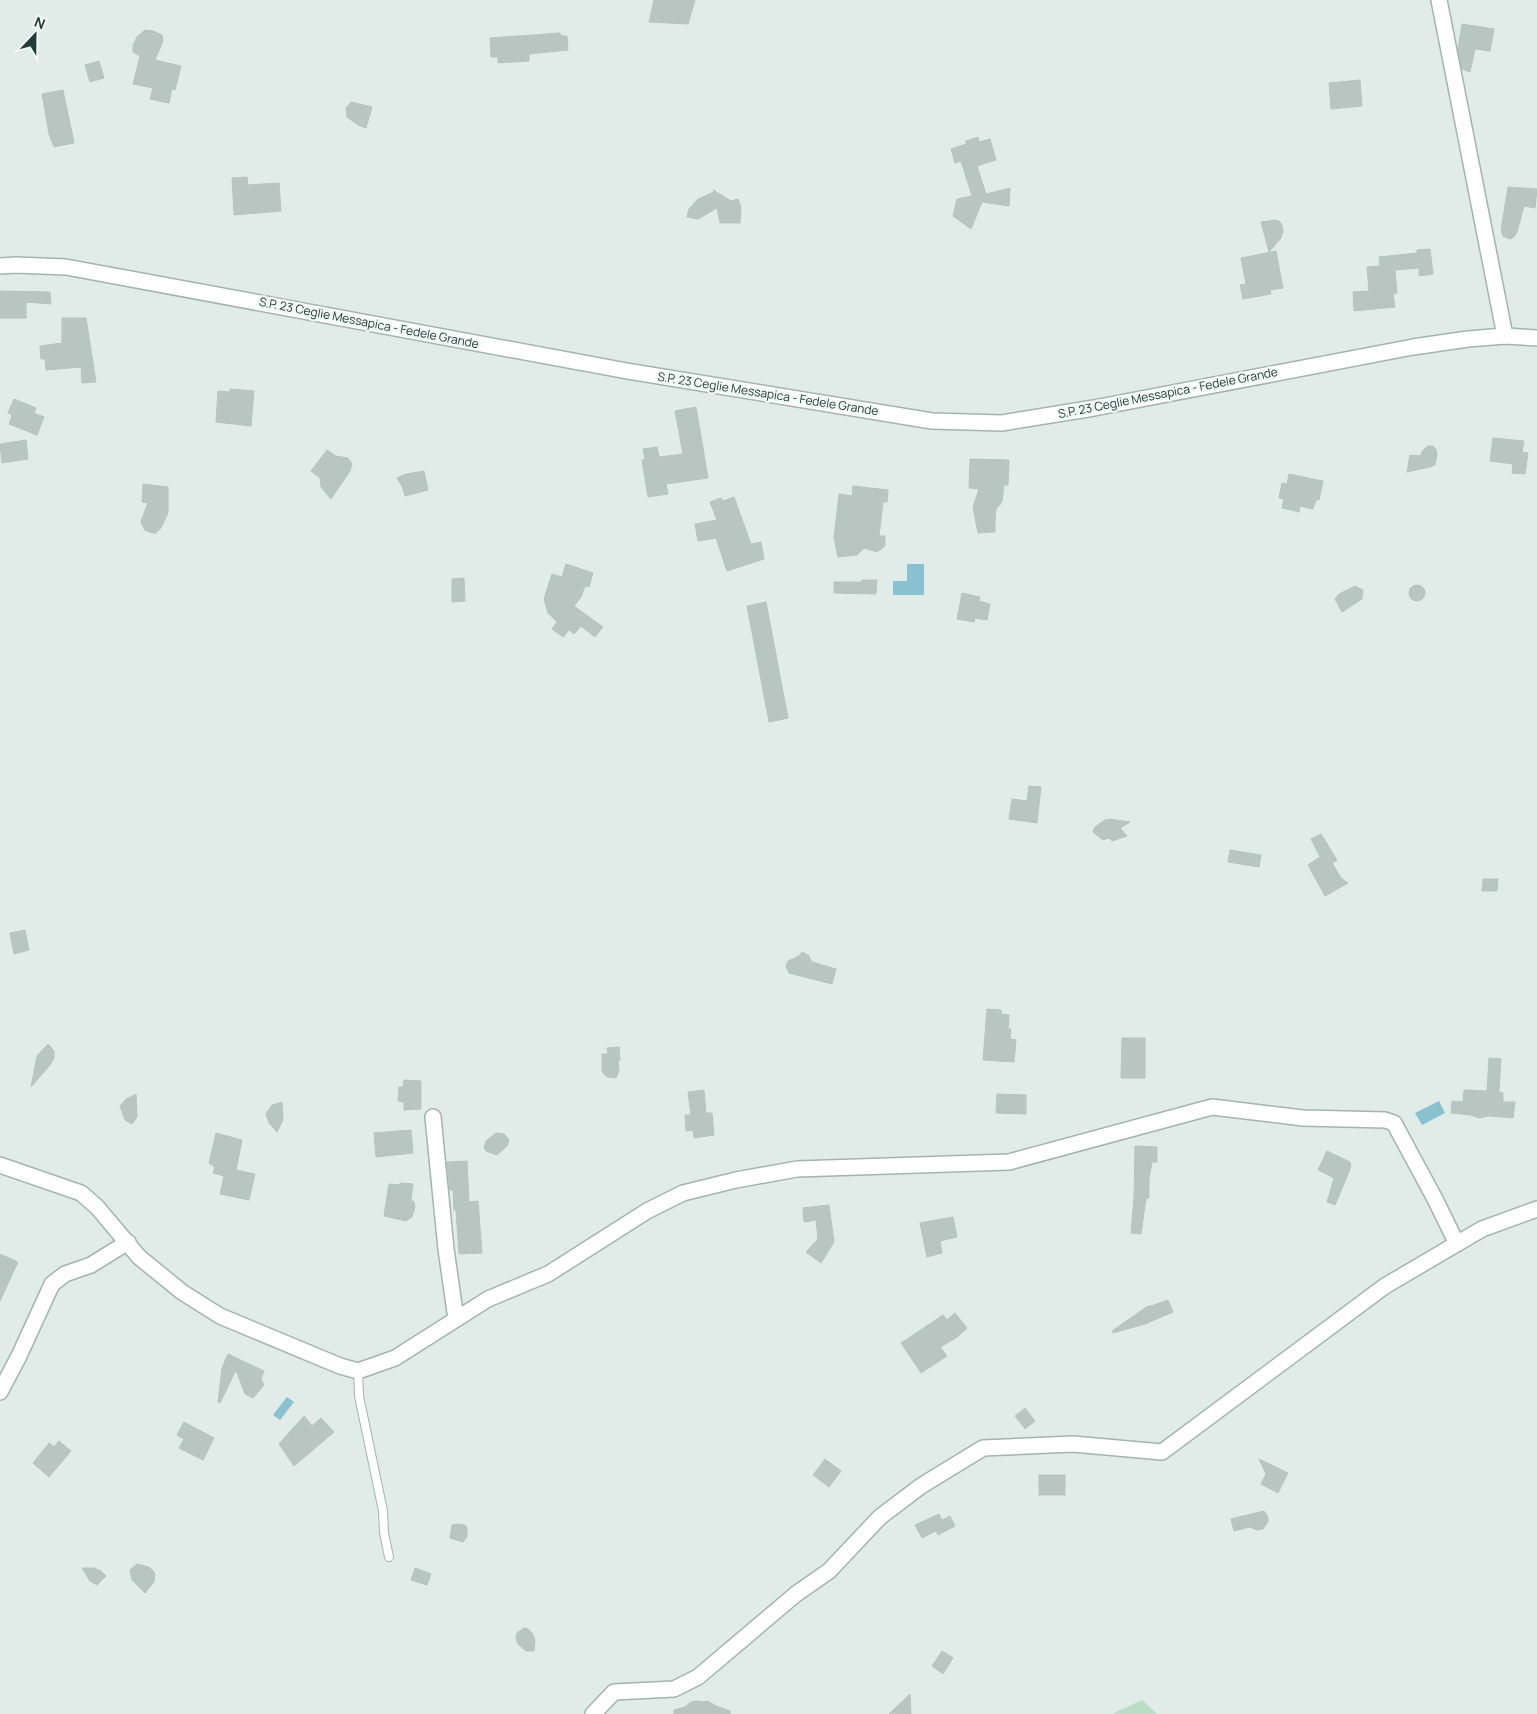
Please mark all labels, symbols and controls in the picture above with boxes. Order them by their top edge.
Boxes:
north arrow [10,10,60,60]
text: N [32,12,48,33]
street label: S.P. 23 Ceglie Messapica - Fedele Grande [258,293,480,352]
street label: S.P. 23 Ceglie Messapica - Fedele Grande [1057,363,1279,422]
street label: S.P. 23 Ceglie Messapica - Fedele Grande [656,368,880,419]

